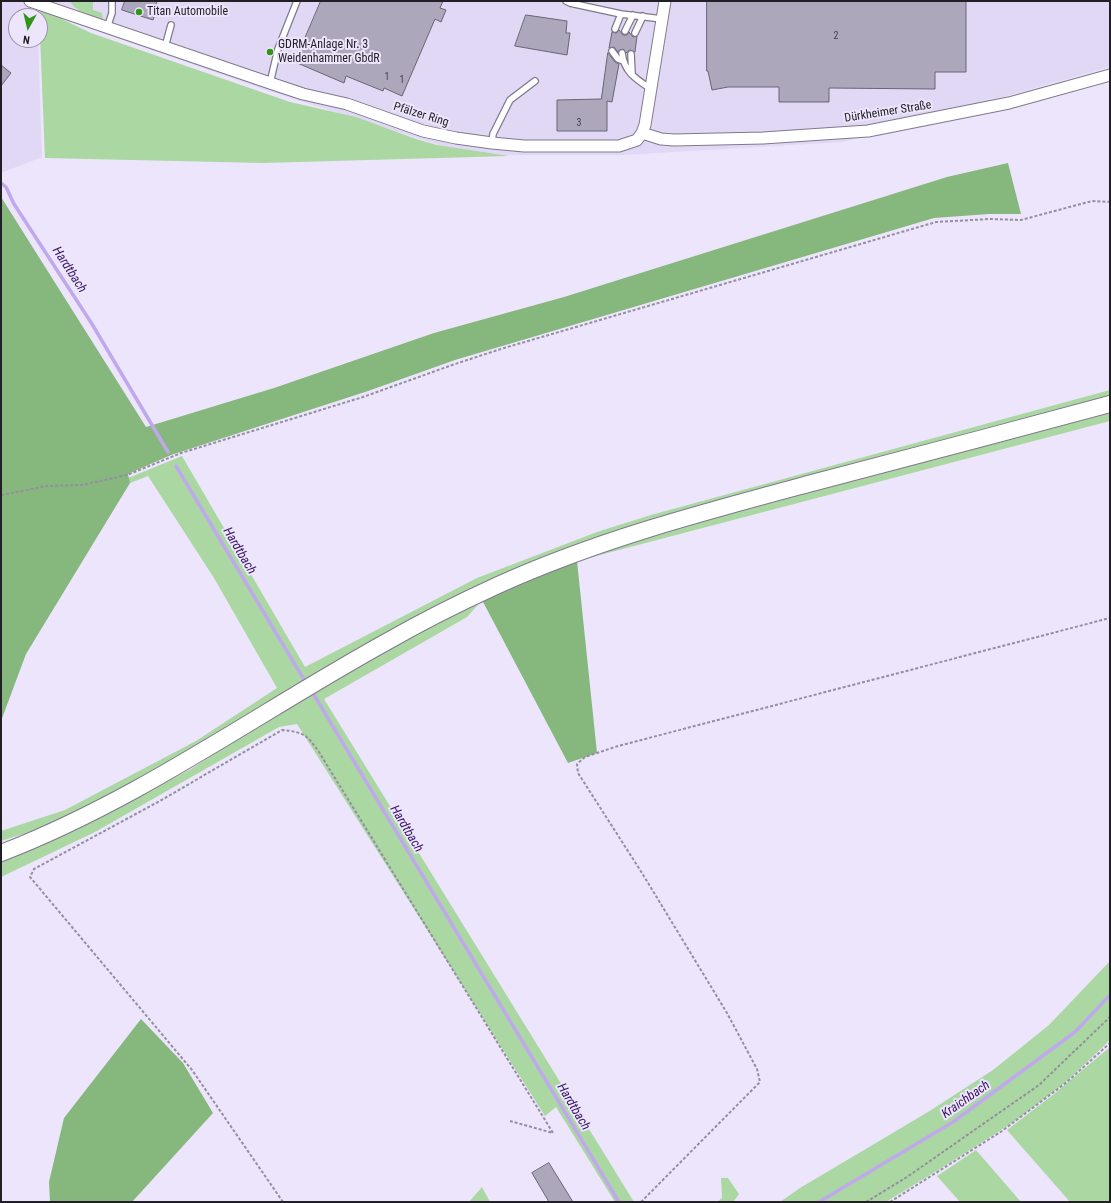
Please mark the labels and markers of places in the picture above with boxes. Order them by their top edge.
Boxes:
place label: Titan Automobile [147,5,228,19]
marker: Titan Automobile [134,7,144,17]
place label: GDRM-Anlage Nr. 3 Weidenhammer GbdR [278,38,380,66]
marker: GDRM-Anlage Nr. 3 Weidenhammer GbdR [265,47,275,57]

